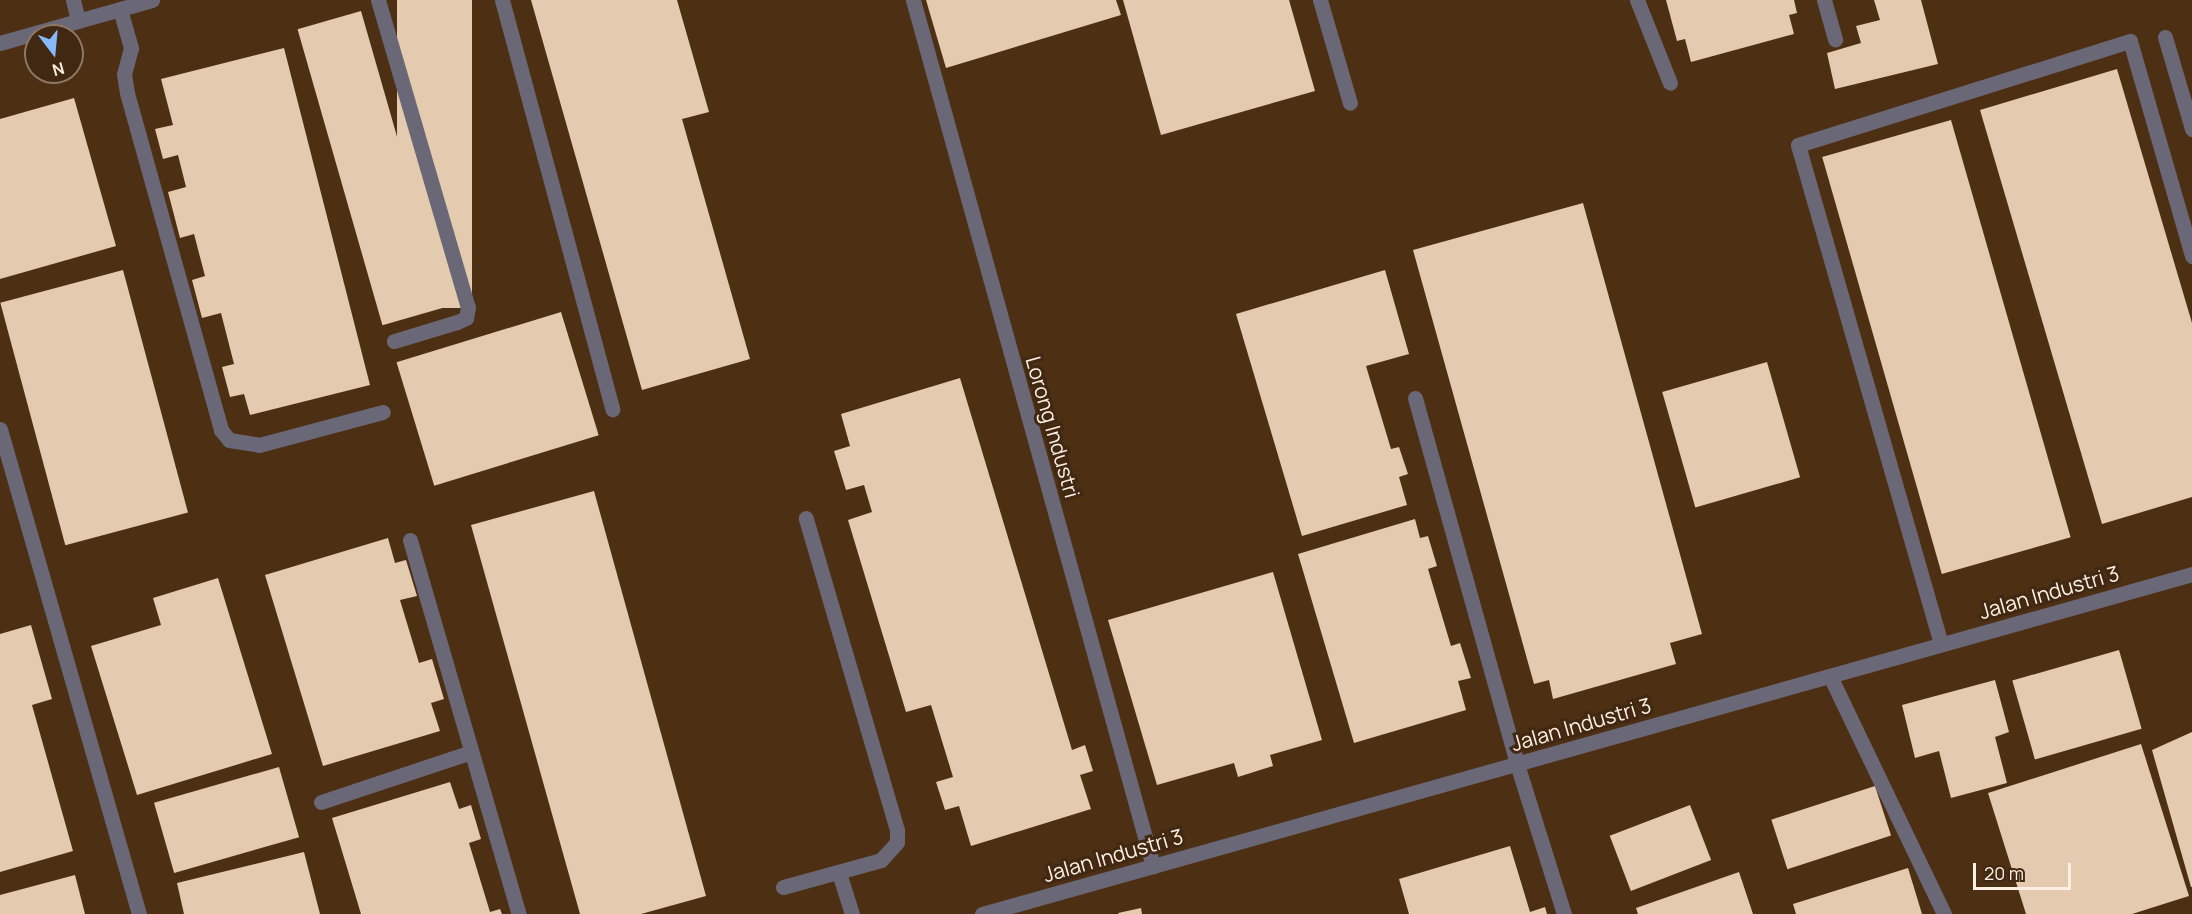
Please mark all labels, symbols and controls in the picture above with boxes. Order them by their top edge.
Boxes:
north arrow [24,24,84,84]
text: N [50,57,67,82]
street label: Lorong Industri [1021,353,1085,501]
street label: Jalan Industri 3 [1976,560,2122,624]
street label: Jalan Industri 3 [1508,692,1654,756]
street label: Jalan Industri 3 [1040,823,1186,887]
scale bar [1976,851,2074,889]
text: 20 m [1984,861,2024,885]

